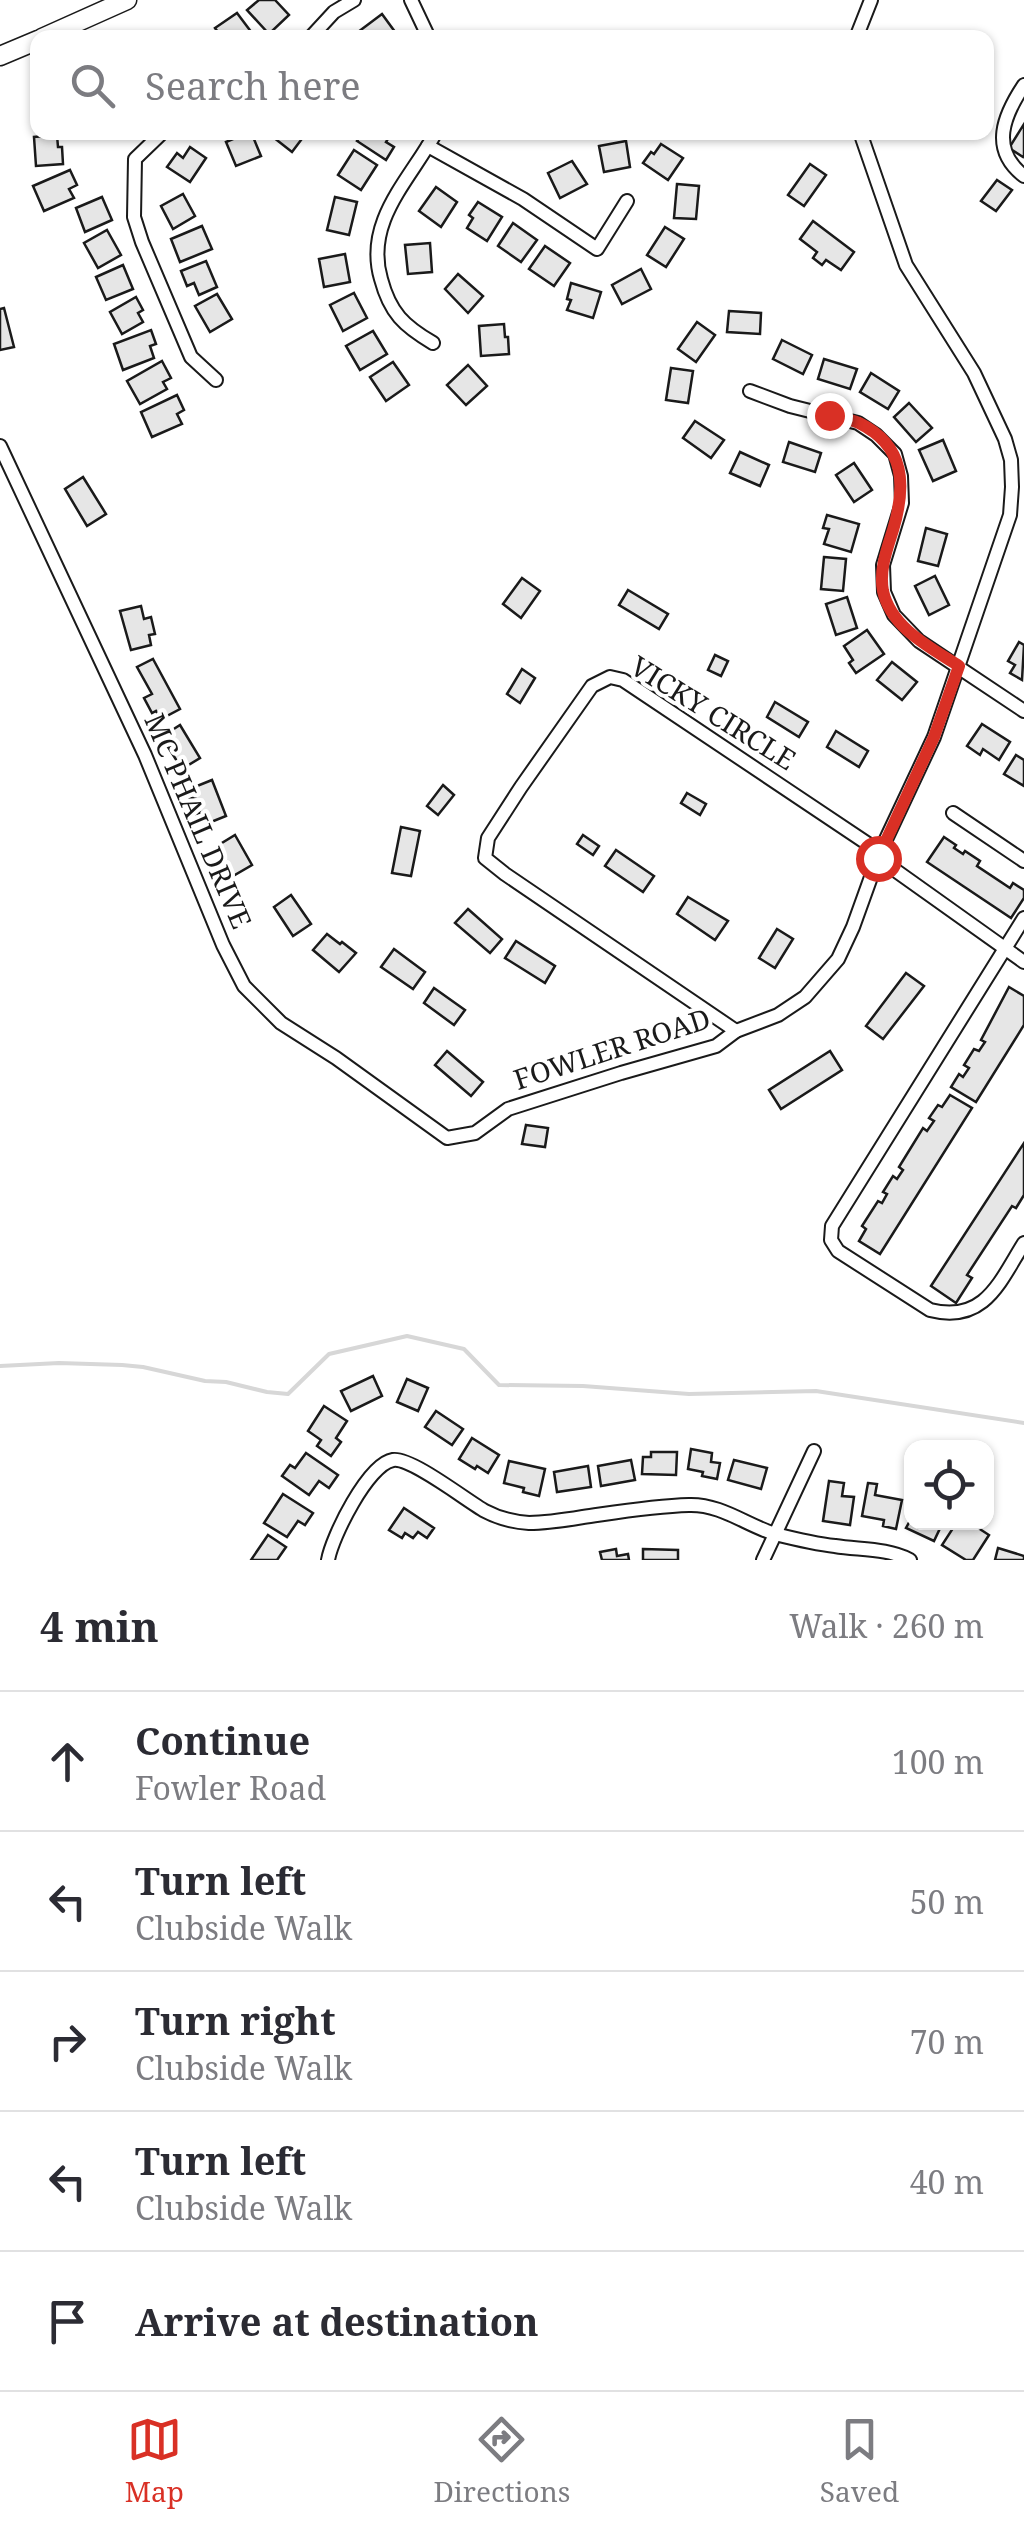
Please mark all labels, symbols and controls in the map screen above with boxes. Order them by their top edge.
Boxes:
search box [30,30,994,140]
icon: search [65,58,120,113]
text: Search here [145,59,361,111]
route end [807,393,853,439]
street label: VICKY CIRCLE [624,646,803,778]
street label: MC PHAIL DRIVE [137,707,261,934]
route start [856,836,902,882]
street label: FOWLER ROAD [508,998,715,1098]
map controls [904,1440,994,1530]
button: locate [904,1440,994,1530]
text: 4 min [40,1597,159,1654]
text: Walk · 260 m [789,1604,984,1647]
text: Continue [135,1714,310,1766]
icon: ahead [40,1734,95,1789]
text: 100 m [892,1740,984,1783]
text: Fowler Road [135,1766,326,1809]
text: Turn left [135,1854,306,1906]
icon: left [40,1874,95,1929]
text: 50 m [910,1880,984,1923]
text: Clubside Walk [135,1906,352,1949]
text: Turn right [135,1994,336,2046]
icon: right [40,2014,95,2069]
text: 70 m [910,2020,984,2063]
text: Clubside Walk [135,2046,352,2089]
text: Turn left [135,2134,306,2186]
icon: left [40,2154,95,2209]
text: 40 m [910,2160,984,2203]
text: Clubside Walk [135,2186,352,2229]
icon: arrive [40,2294,95,2349]
text: Arrive at destination [135,2295,539,2347]
tab: Map [125,2412,184,2510]
tab: Directions [433,2412,570,2510]
tab: Saved [820,2412,899,2510]

